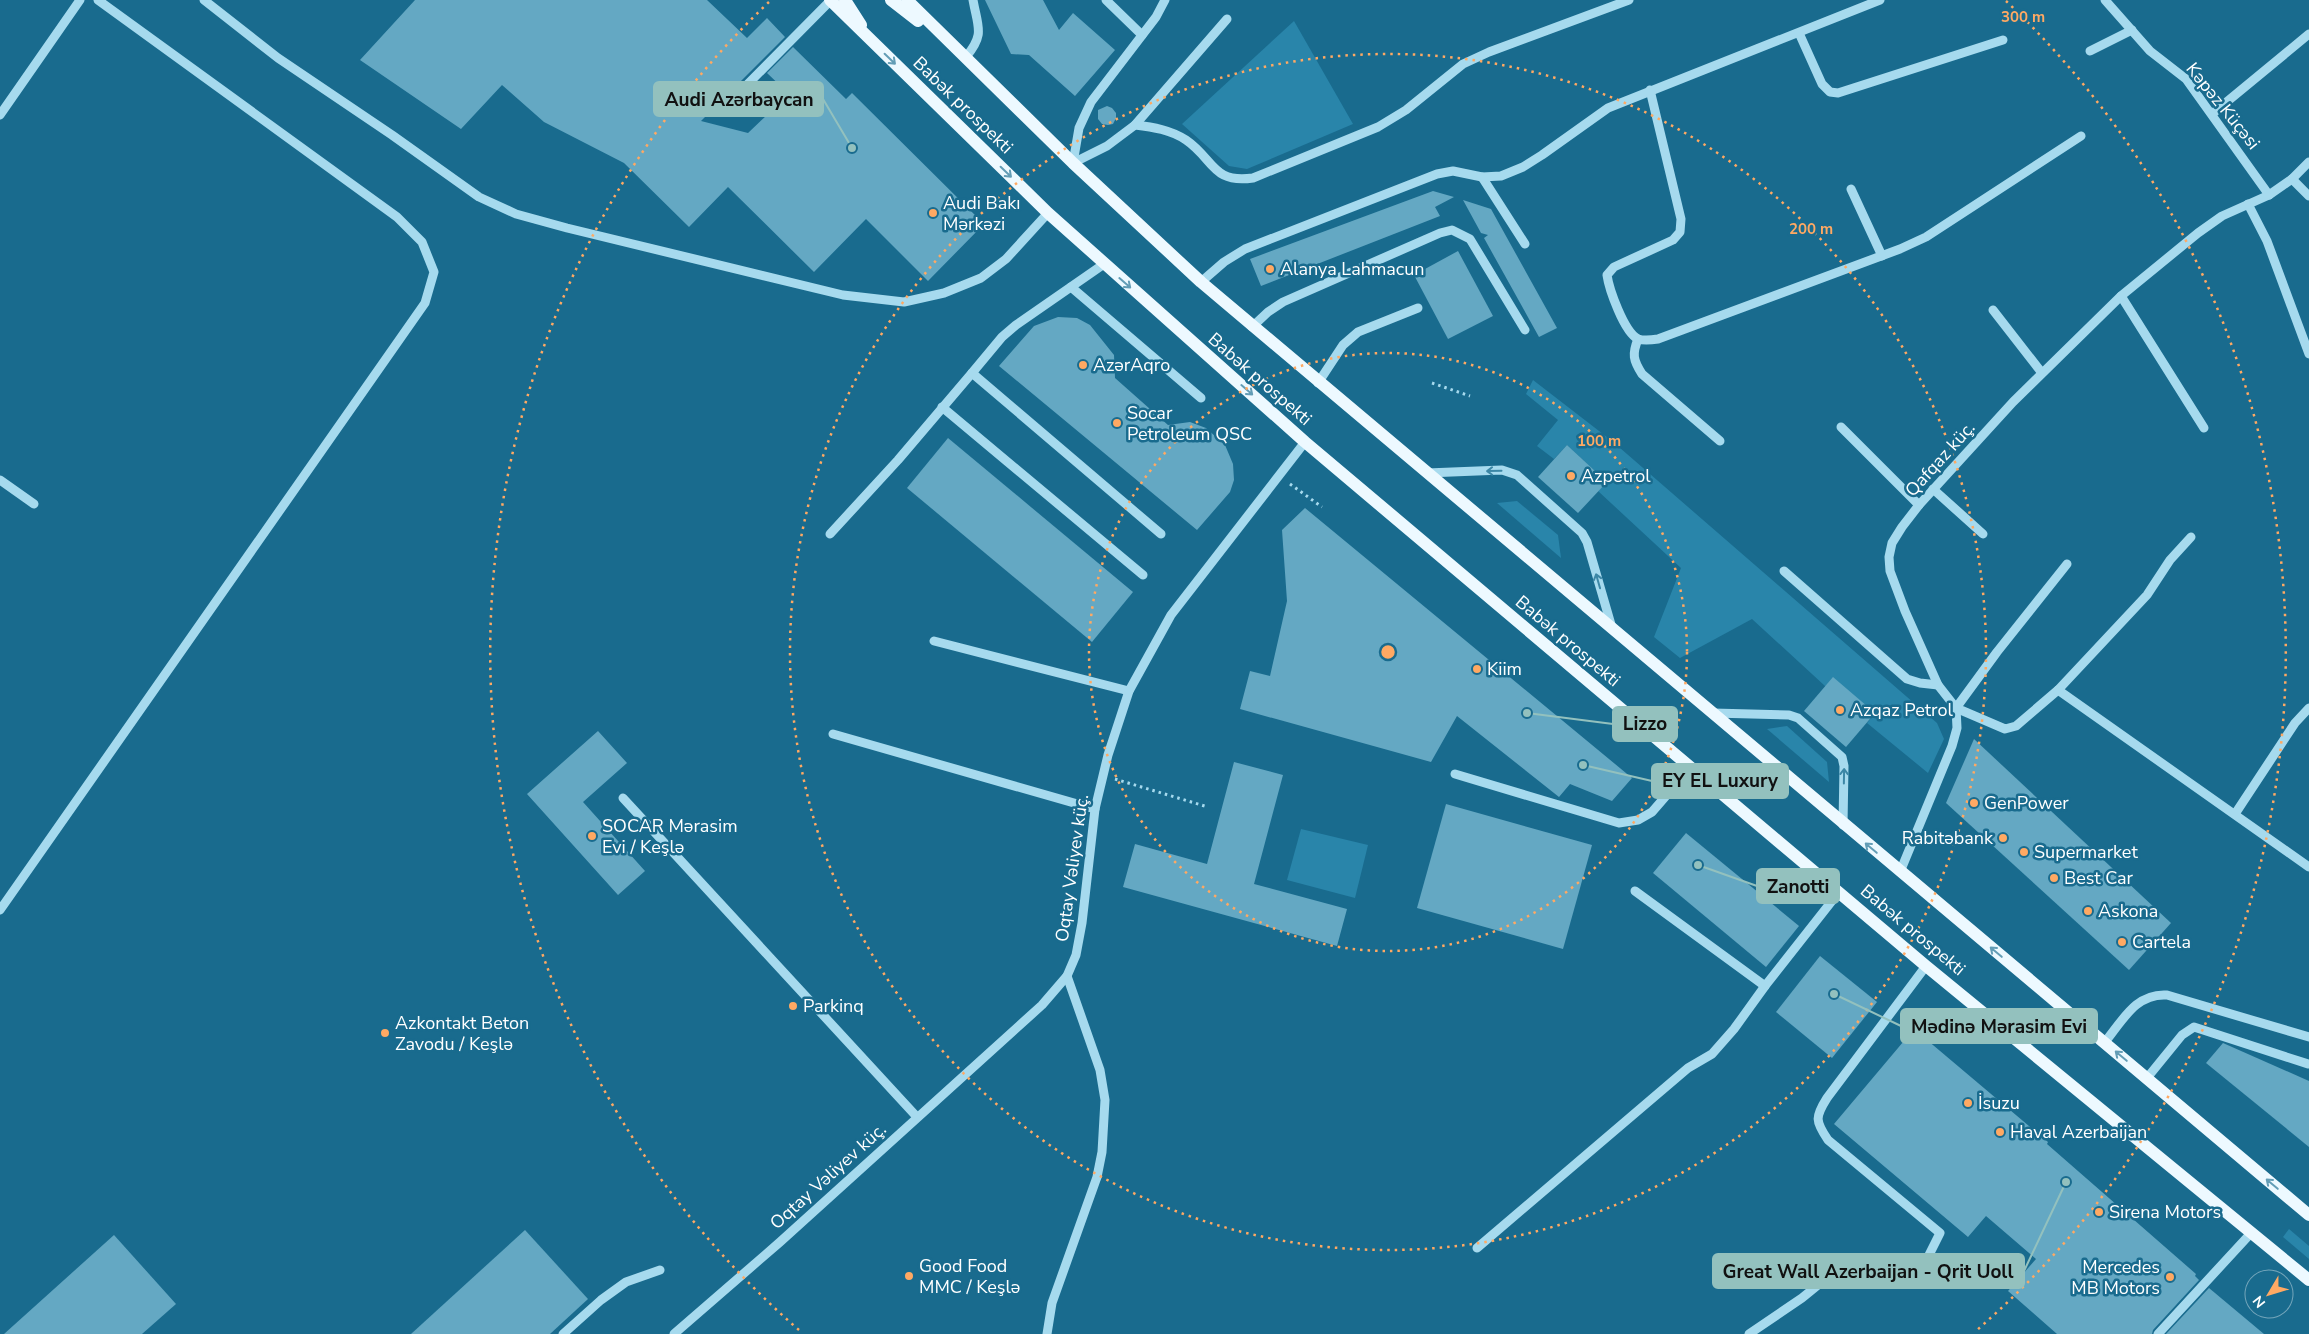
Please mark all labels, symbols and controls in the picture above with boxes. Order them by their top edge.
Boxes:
text: 300 m [2001,7,2045,27]
street label: Babək prospekti [908,51,1018,159]
one-way arrow [883,52,895,64]
street label: Kəpəz Küçəsi [2181,58,2265,154]
callout: Audi Azərbaycan [654,82,823,116]
text: Audi Azərbaycan [664,87,814,113]
one-way arrow [1000,166,1012,178]
place label: Audi Bakı Mərkəzi [943,191,1020,236]
marker: Audi Bakı Mərkəzi [927,207,939,219]
text: 200 m [1789,219,1833,239]
place label: Alanya Lahmacun [1280,257,1425,281]
marker: Alanya Lahmacun [1264,263,1276,275]
one-way arrow [1118,277,1131,289]
street label: Babək prospekti [1203,327,1317,431]
place label: AzərAqro [1093,353,1170,377]
marker: AzərAqro [1077,359,1089,371]
one-way arrow [1240,385,1253,396]
place label: Socar Petroleum QSC [1127,401,1252,446]
street label: Qafqaz küç. [1900,416,1980,502]
marker: Socar Petroleum QSC [1111,417,1123,429]
text: 100 m [1577,431,1621,451]
place label: Azpetrol [1581,464,1651,488]
one-way arrow [1486,466,1502,475]
marker: Azpetrol [1565,470,1577,482]
one-way arrow [1593,574,1603,590]
street label: Babək prospekti [1510,590,1626,692]
centre of rings [1379,643,1397,661]
place label: Kiim [1487,657,1522,681]
marker: Kiim [1471,663,1483,675]
place label: Azqaz Petrol [1850,698,1953,722]
marker: Azqaz Petrol [1834,704,1846,716]
callout: Lizzo [1613,707,1677,741]
text: Lizzo [1623,711,1667,737]
callout: EY EL Luxury [1652,764,1788,798]
text: EY EL Luxury [1662,768,1779,794]
one-way arrow [1839,768,1849,784]
place label: GenPower [1984,791,2069,815]
street label: Oqtay Vəliyev küç. [1050,793,1094,943]
marker: GenPower [1968,797,1980,809]
place label: SOCAR Mərasim Evi / Keşlə [602,814,738,859]
place label: Rabitəbank [1902,826,1994,850]
marker: SOCAR Mərasim Evi / Keşlə [586,830,598,842]
marker: Rabitəbank [1997,832,2009,844]
place label: Supermarket [2034,840,2138,864]
one-way arrow [1865,842,1878,854]
marker: Supermarket [2018,846,2030,858]
place label: Best Car [2064,866,2134,890]
callout: Zanotti [1757,869,1839,903]
marker: Best Car [2048,872,2060,884]
text: Zanotti [1767,874,1829,900]
street label: Babək prospekti [1855,879,1971,981]
place label: Askona [2098,899,2158,923]
marker: Askona [2082,905,2094,917]
place label: Cartela [2132,930,2191,954]
marker: Cartela [2116,936,2128,948]
one-way arrow [1990,946,2003,957]
place label: Parkinq [803,994,864,1018]
marker: Parkinq [787,1000,799,1012]
callout: Mədinə Mərasim Evi [1901,1009,2097,1043]
place label: Azkontakt Beton Zavodu / Keşlə [395,1011,529,1056]
text: Mədinə Mərasim Evi [1911,1014,2087,1040]
marker: Azkontakt Beton Zavodu / Keşlə [379,1027,391,1039]
one-way arrow [2115,1050,2128,1062]
place label: İsuzu [1978,1091,2020,1115]
marker: İsuzu [1962,1097,1974,1109]
street label: Oqtay Vəliyev küç. [765,1117,891,1235]
place label: Haval Azerbaijan [2010,1120,2147,1144]
marker: Haval Azerbaijan [1994,1126,2006,1138]
one-way arrow [2266,1178,2279,1189]
place label: Sirena Motors [2109,1200,2221,1224]
marker: Sirena Motors [2093,1206,2105,1218]
place label: Good Food MMC / Keşlə [919,1254,1020,1299]
callout: Great Wall Azerbaijan - Qrit Uoll [1713,1254,2024,1288]
place label: Mercedes MB Motors [2071,1255,2160,1300]
text: Great Wall Azerbaijan - Qrit Uoll [1722,1259,2014,1285]
north arrow [2244,1269,2294,1319]
marker: Good Food MMC / Keşlə [903,1270,915,1282]
marker: Mercedes MB Motors [2164,1271,2176,1283]
text: N [2248,1292,2270,1312]

